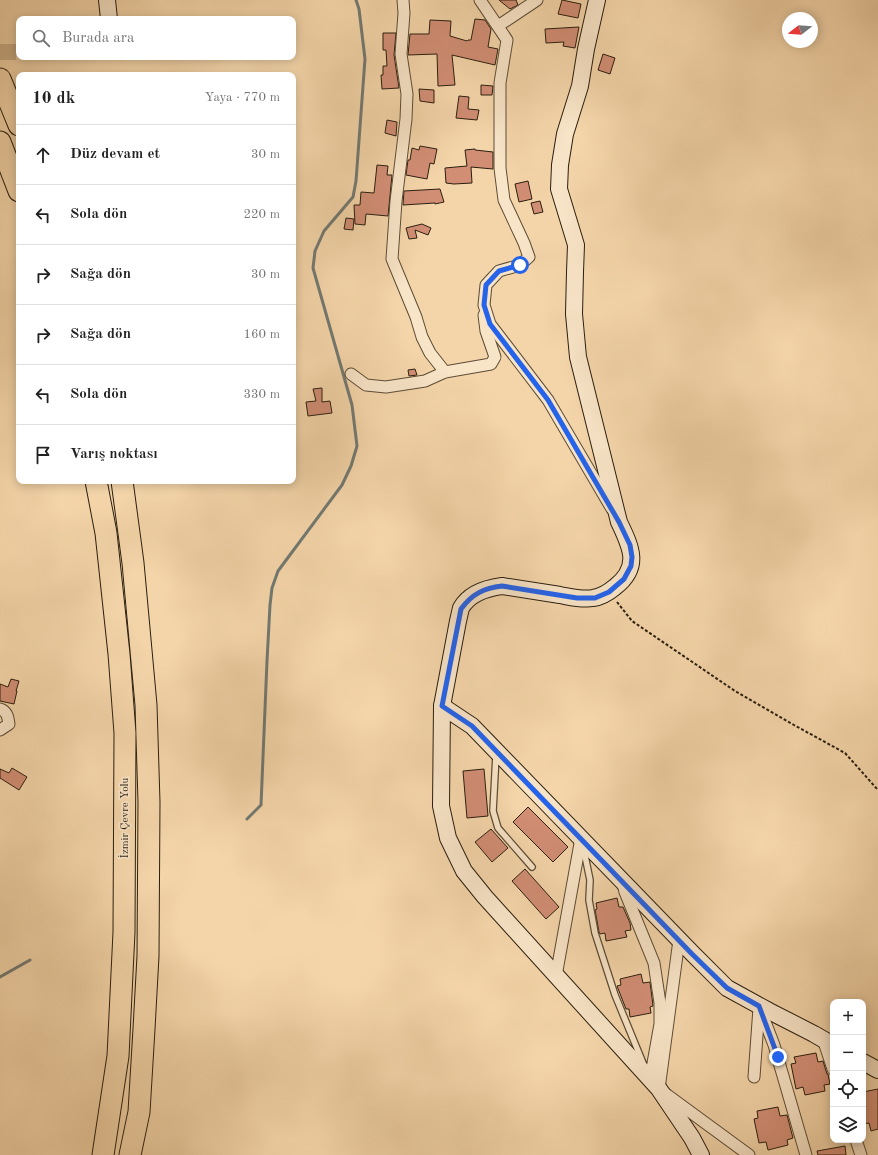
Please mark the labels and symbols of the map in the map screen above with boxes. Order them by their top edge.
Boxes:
north arrow [782,12,818,48]
route start [511,256,529,274]
street label: İzmir Çevre Yolu [118,777,131,858]
route end [769,1048,787,1066]

